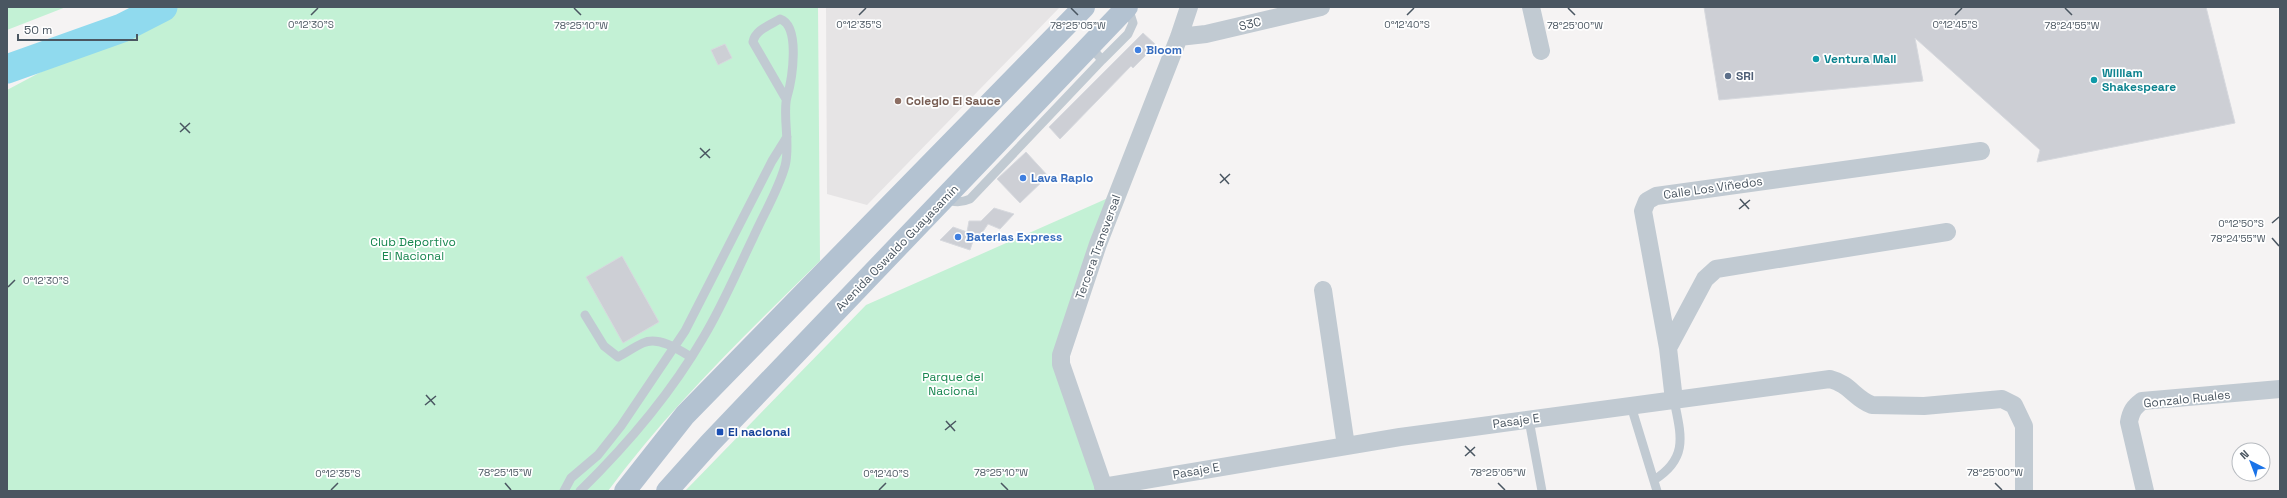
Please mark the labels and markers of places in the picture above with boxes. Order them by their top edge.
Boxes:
place label: Bloom [1146,42,1182,58]
marker: Bloom [1133,45,1143,55]
place label: Ventura Mall [1824,51,1897,67]
marker: Ventura Mall [1811,54,1821,64]
place label: William Shakespeare [2102,65,2176,95]
place label: SRI [1736,68,1754,84]
marker: SRI [1723,71,1733,81]
marker: William Shakespeare [2089,75,2099,85]
place label: Colegio El Sauce [906,93,1001,109]
marker: Colegio El Sauce [893,96,903,106]
place label: Lava Rapio [1031,170,1093,186]
marker: Lava Rapio [1018,173,1028,183]
place label: Baterias Express [966,229,1062,245]
marker: Baterias Express [953,232,963,242]
place label: El nacional [728,424,790,440]
marker: El nacional [715,427,725,437]

